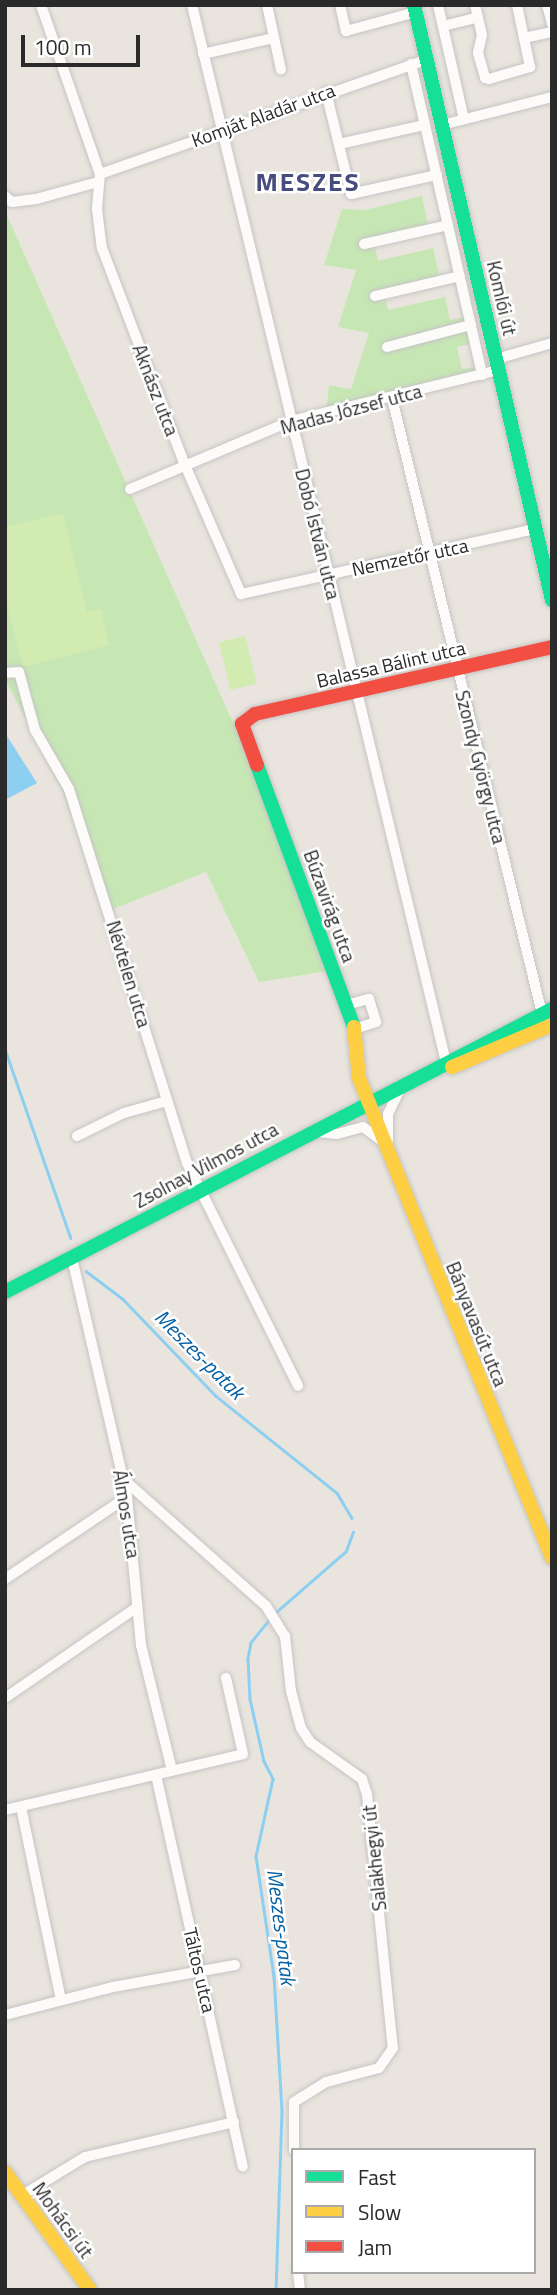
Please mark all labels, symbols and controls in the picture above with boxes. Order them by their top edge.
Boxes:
scale bar [24,21,144,65]
text: 100 m [34,31,91,63]
street label: Komját Aladár utca [188,78,338,152]
district label: MESZES [256,166,360,198]
street label: Komlói út [482,258,522,338]
street label: Aknász utca [128,341,184,439]
street label: Madas József utca [278,379,424,439]
street label: Dobó István utca [291,466,345,602]
street label: Nemzetőr utca [350,534,470,580]
street label: Balassa Bálint utca [314,636,468,692]
street label: Szondy György utca [451,688,511,846]
street label: Búzavirág utca [299,847,361,965]
street label: Névtelen utca [102,918,156,1030]
street label: Zsolnay Vilmos utca [130,1117,282,1213]
street label: Bányavasút utca [442,1258,512,1390]
water label: Meszes-patak [150,1304,250,1404]
street label: Álmos utca [109,1468,145,1560]
street label: Salakhegyi út [357,1804,391,1912]
water label: Meszes-patak [262,1868,302,1986]
street label: Táltos utca [179,1925,221,2015]
legend [291,2148,536,2274]
text: Fast [358,2161,396,2193]
street label: Mohácsi út [28,2178,98,2262]
text: Slow [358,2196,401,2228]
text: Jam [358,2231,392,2263]

